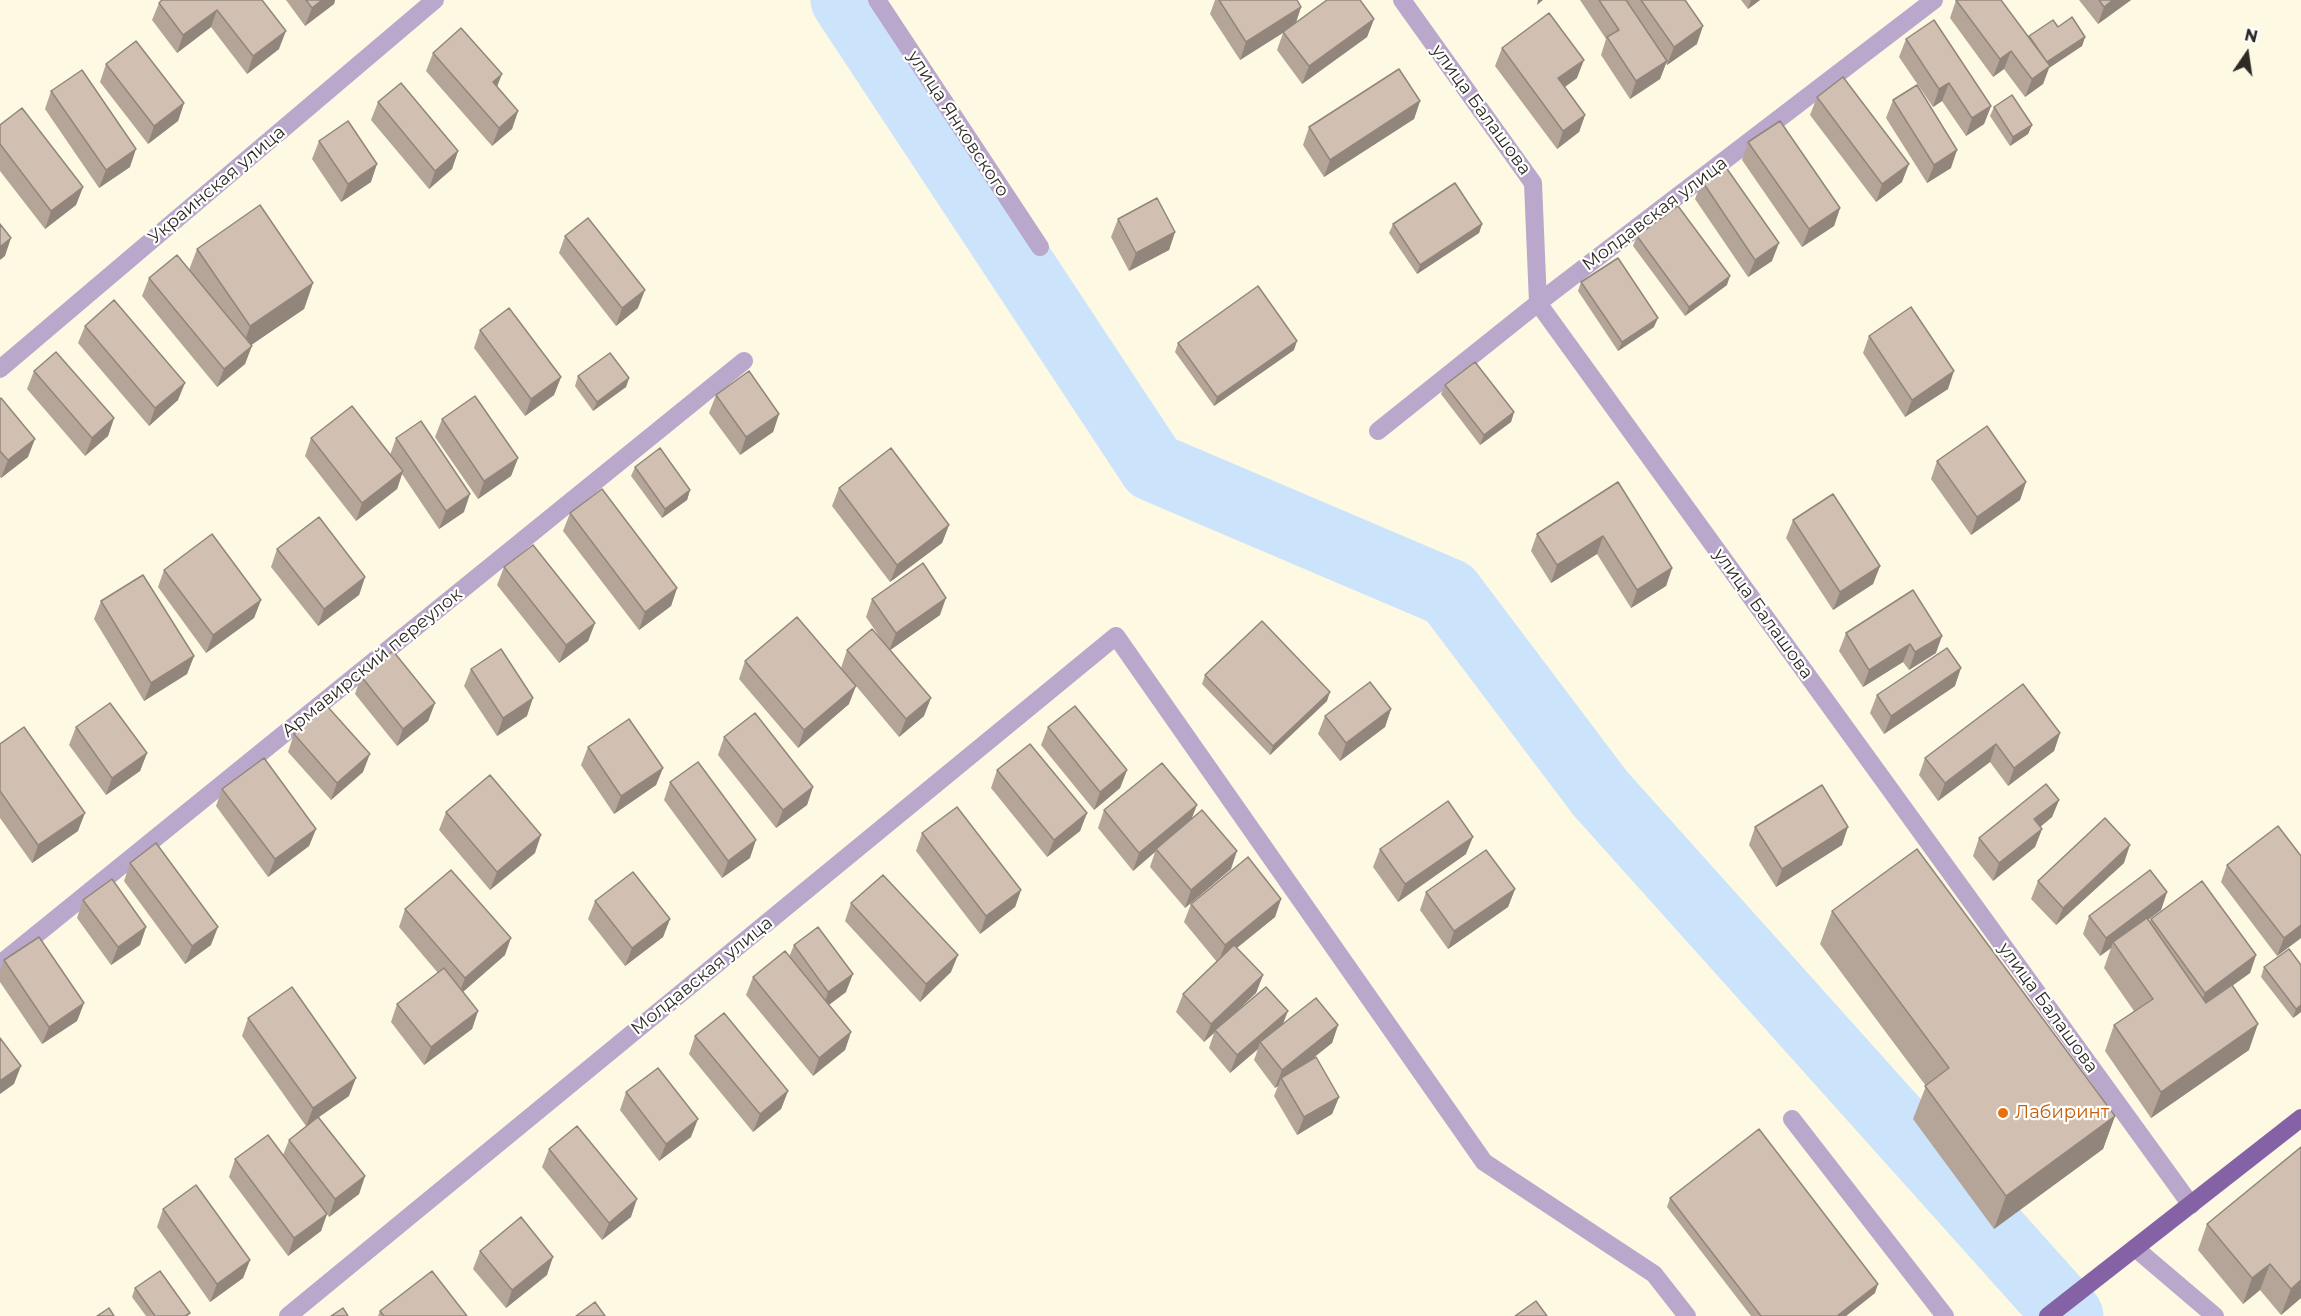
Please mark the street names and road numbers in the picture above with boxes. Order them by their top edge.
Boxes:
street label: улица Балашова [1426,41,1536,179]
street label: улица Янковского [903,47,1013,201]
street label: Украинская улица [144,121,290,249]
street label: Молдавская улица [1578,152,1732,276]
street label: улица Балашова [1708,545,1818,683]
street label: Армавирский переулок [278,584,466,742]
street label: Молдавская улица [627,912,777,1040]
street label: улица Балашова [1993,939,2103,1077]

